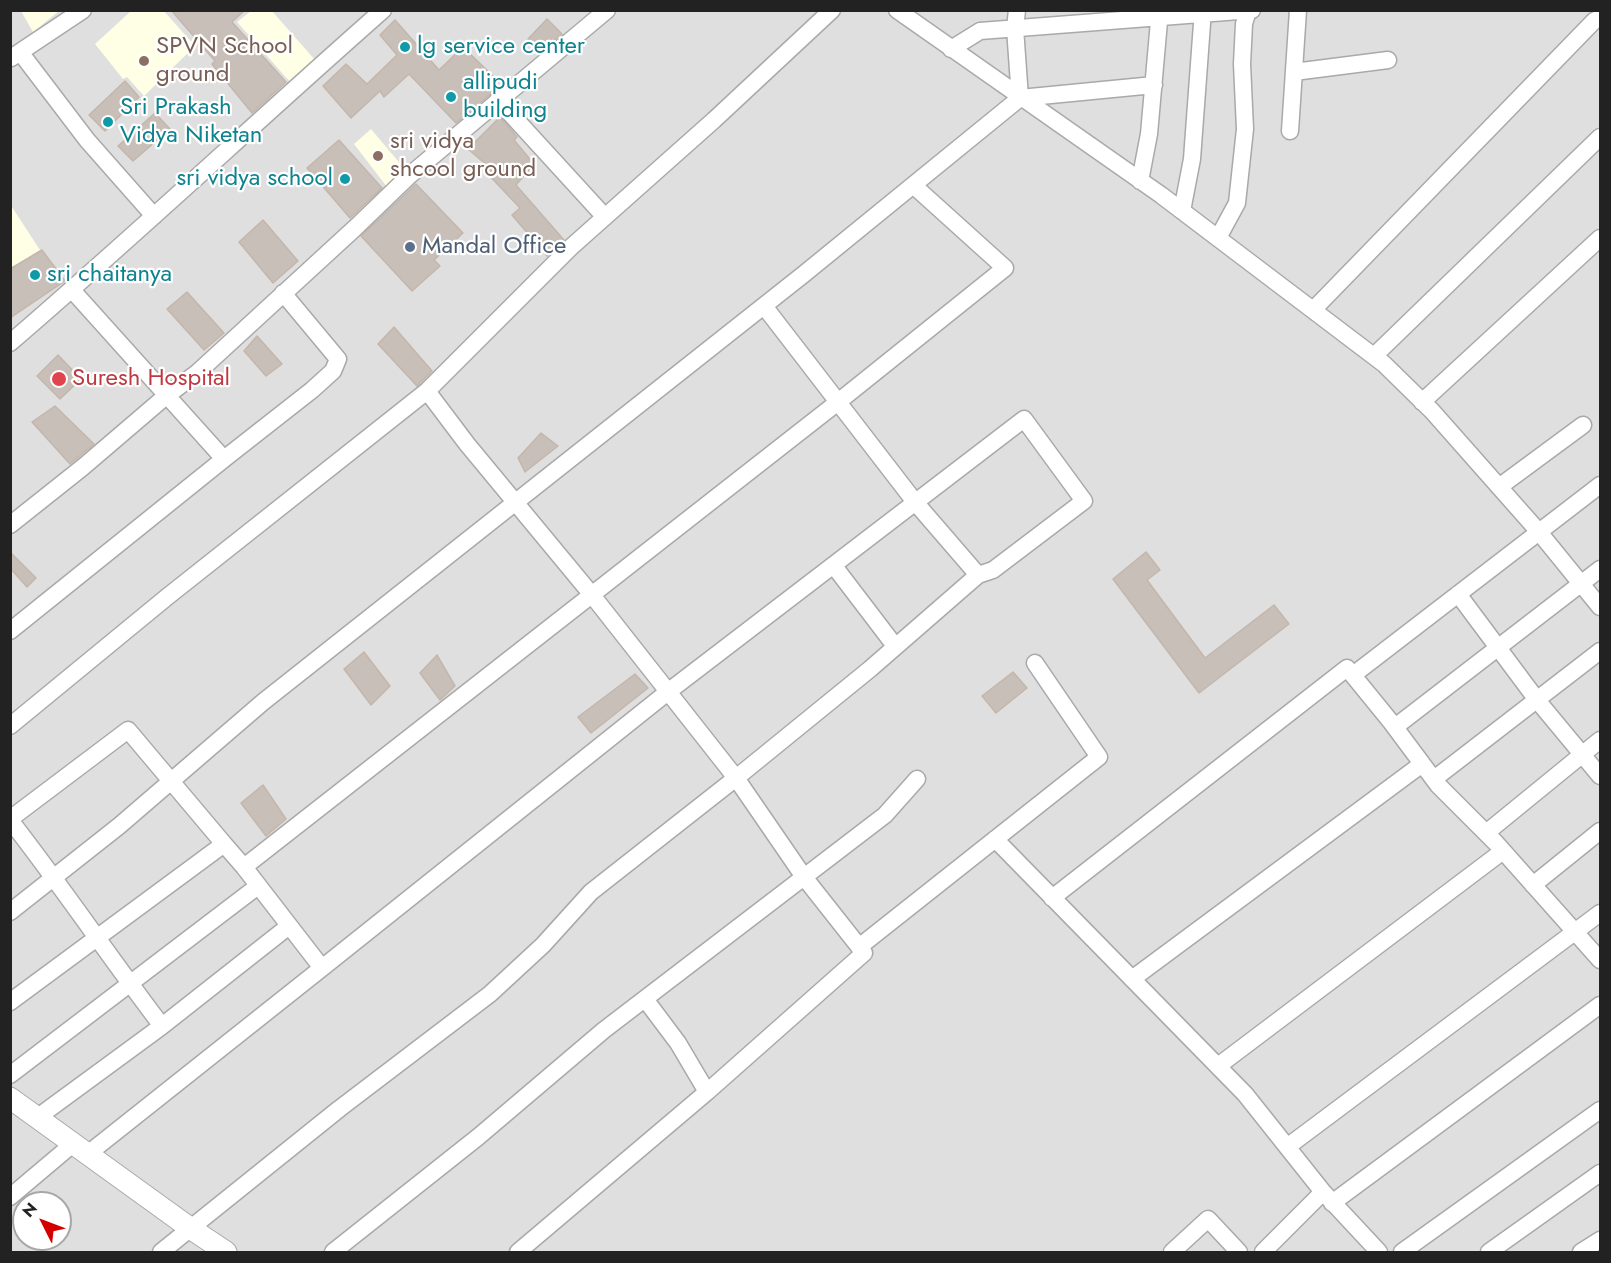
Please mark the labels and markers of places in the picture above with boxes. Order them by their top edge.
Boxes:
place label: SPVN School ground [156,33,293,89]
place label: lg service center [417,33,585,61]
marker: lg service center [398,40,412,54]
marker: SPVN School ground [137,54,151,68]
place label: allipudi building [463,69,547,125]
marker: allipudi building [444,90,458,104]
place label: Sri Prakash Vidya Niketan [120,94,262,150]
marker: Sri Prakash Vidya Niketan [101,115,115,129]
place label: sri vidya shcool ground [390,128,536,184]
marker: sri vidya shcool ground [371,149,385,163]
place label: sri vidya school [176,165,333,193]
marker: sri vidya school [338,172,352,186]
place label: Mandal Office [422,233,566,261]
marker: Mandal Office [403,240,417,254]
place label: sri chaitanya [47,261,172,289]
marker: sri chaitanya [28,268,42,282]
place label: Suresh Hospital [72,365,230,393]
marker: Suresh Hospital [50,370,68,388]

